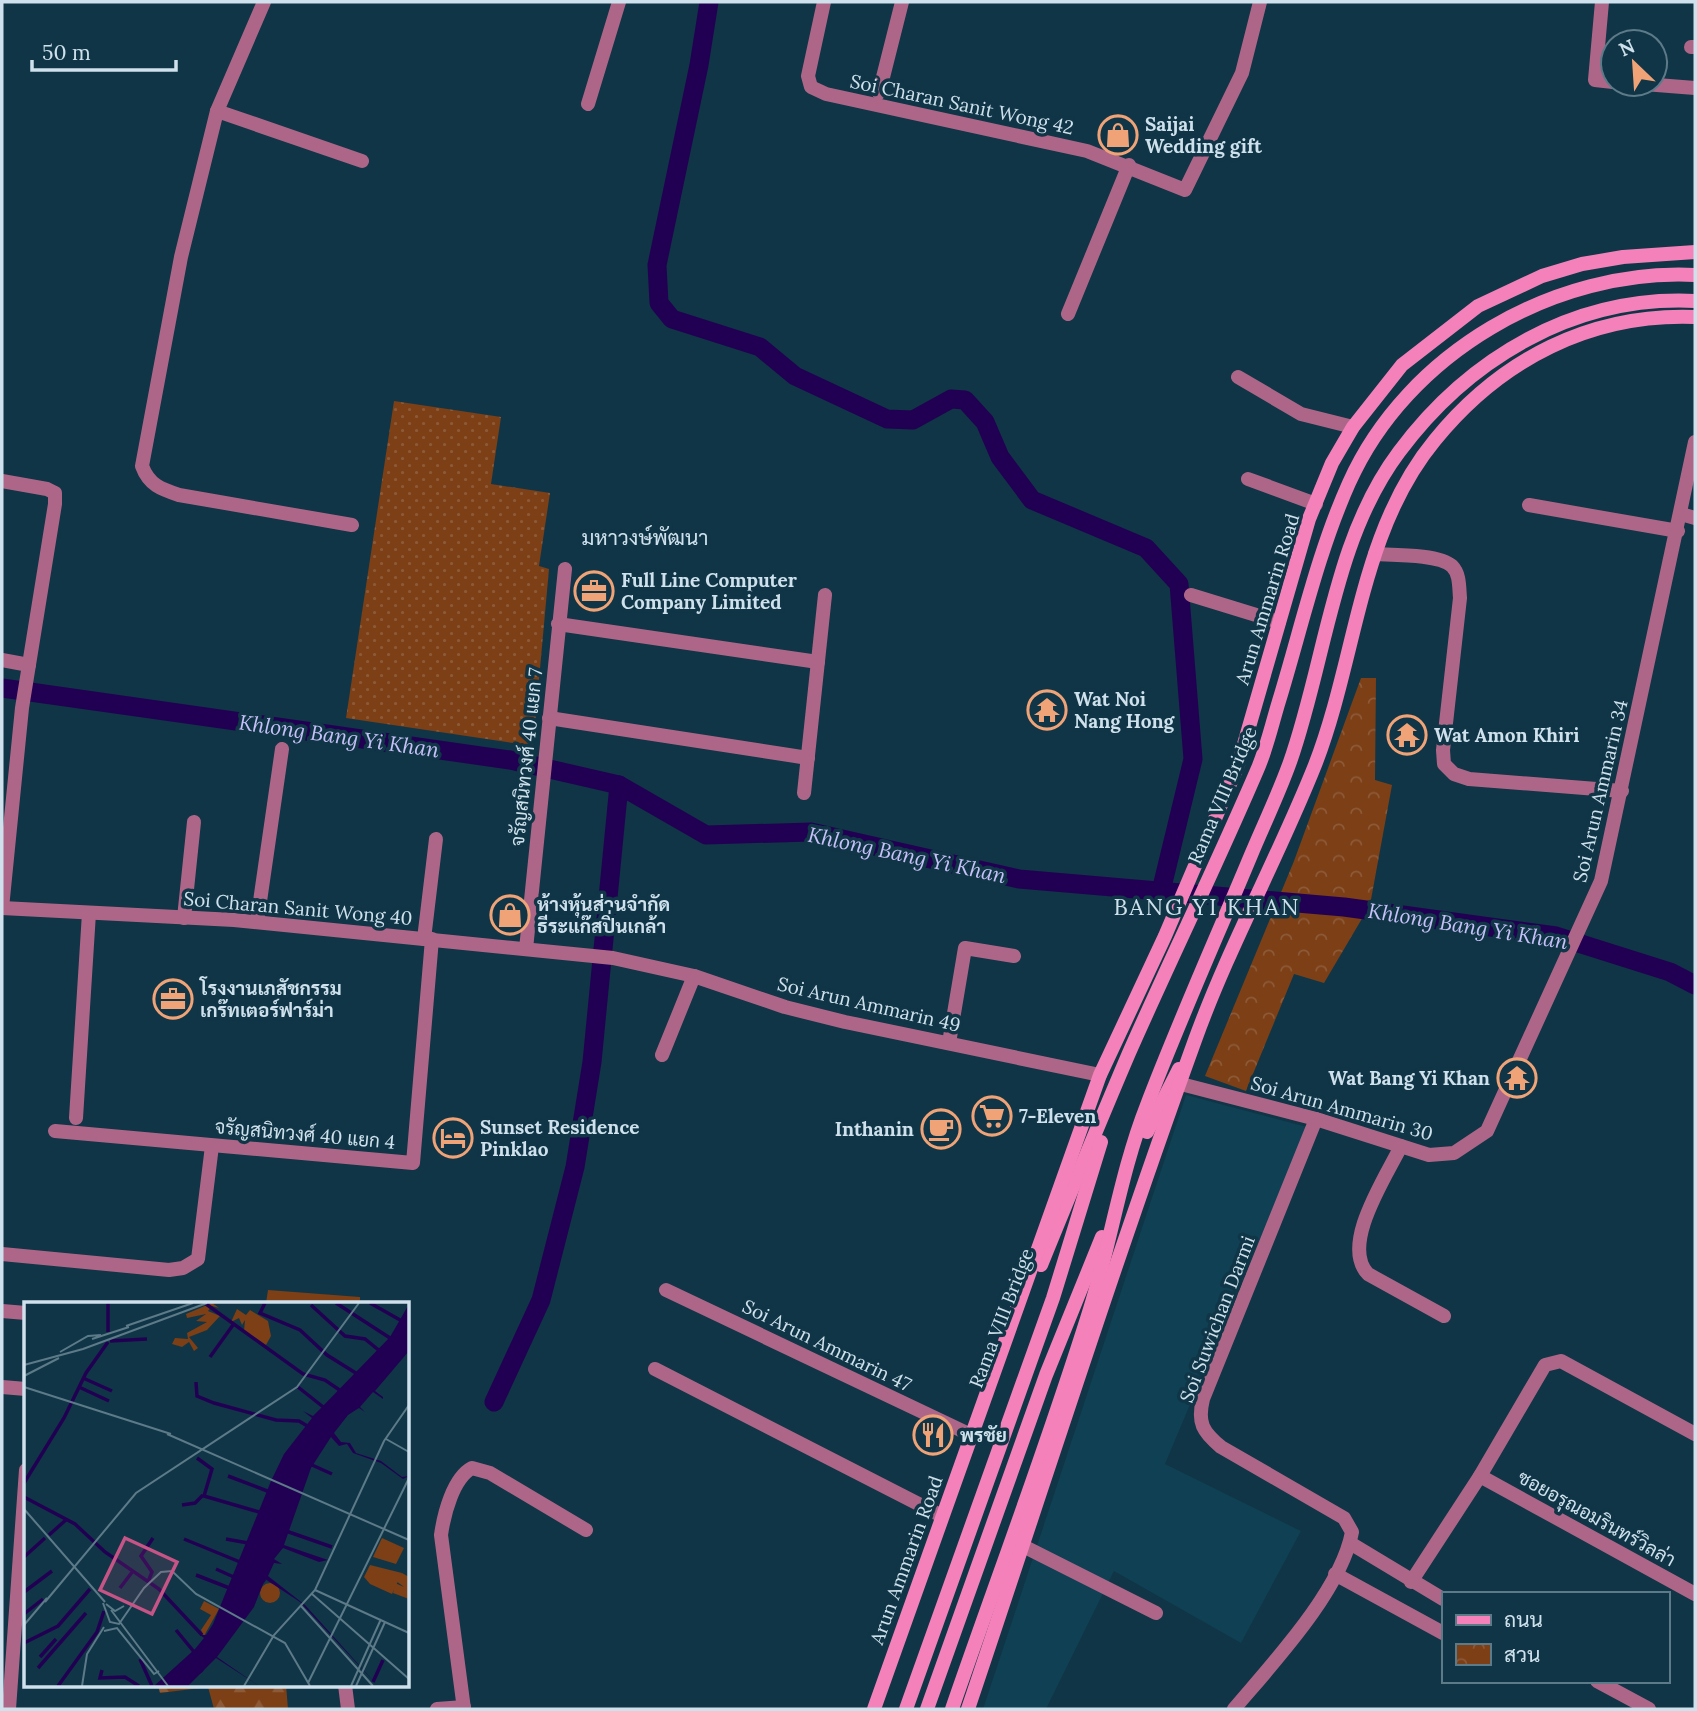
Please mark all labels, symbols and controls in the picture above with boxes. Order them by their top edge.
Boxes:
scale bar [32,28,175,72]
north arrow [1599,28,1669,98]
text: N [1615,33,1639,62]
text: 50 m [42,39,91,66]
street label: Soi Charan Sanit Wong 42 [848,69,1076,139]
place label: Saijai Wedding gift [1145,112,1263,158]
shop icon: Saijai Wedding gift [1097,114,1139,156]
street label: Arun Ammarin Road [1229,510,1304,689]
district label: มหาวงษ์พัฒนา [581,524,709,551]
place label: Full Line Computer Company Limited [621,568,797,614]
office icon: Full Line Computer Company Limited [573,570,615,612]
street label: จรัญสนิทวงศ์ 40 แยก 7 [505,666,547,848]
place label: Wat Noi Nang Hong [1074,687,1176,733]
temple icon: Wat Noi Nang Hong [1026,689,1068,731]
street label: Soi Arun Ammarin 34 [1567,697,1633,885]
water label: Khlong Bang Yi Khan [237,709,441,763]
temple icon: Wat Amon Khiri [1386,714,1428,756]
street label: Rama VIII Bridge [1182,723,1262,867]
place label: Wat Amon Khiri [1434,723,1580,747]
water label: Khlong Bang Yi Khan [805,821,1009,889]
street label: Soi Charan Sanit Wong 40 [183,886,413,930]
place label: ห้างหุ้นส่วนจำกัด ธีระแก๊สปิ่นเกล้า [537,892,670,938]
district label: BANG YI KHAN [1114,892,1300,921]
shop icon: ห้างหุ้นส่วนจำกัด ธีระแก๊สปิ่นเกล้า [489,894,531,936]
water label: Khlong Bang Yi Khan [1366,897,1570,955]
street label: Soi Arun Ammarin 49 [775,971,963,1037]
place label: โรงงานเภสัชกรรม เกร๊ทเตอร์ฟาร์ม่า [199,976,342,1022]
office icon: โรงงานเภสัชกรรม เกร๊ทเตอร์ฟาร์ม่า [152,978,194,1020]
temple icon: Wat Bang Yi Khan [1496,1057,1538,1099]
place label: Wat Bang Yi Khan [1328,1066,1490,1090]
street label: Soi Arun Ammarin 30 [1248,1071,1436,1145]
supermarket icon: 7-Eleven [971,1095,1013,1137]
place label: 7-Eleven [1019,1104,1096,1128]
cafe icon: Inthanin [920,1108,962,1150]
street label: จรัญสนิทวงศ์ 40 แยก 4 [214,1114,396,1154]
place label: Sunset Residence Pinklao [480,1115,640,1161]
hotel icon: Sunset Residence Pinklao [432,1117,474,1159]
place label: Inthanin [835,1117,914,1141]
street label: Soi Suwichan Darmi [1174,1232,1260,1406]
street label: Rama VIII Bridge [963,1245,1039,1391]
street label: Soi Arun Ammarin 47 [739,1294,916,1396]
inset map [24,1302,410,1686]
restaurant icon: พรชัย [912,1414,954,1456]
place label: พรชัย [960,1423,1007,1447]
street label: ซอยอรุณอมรินทร์วิลล่า [1513,1465,1680,1572]
street label: Arun Ammarin Road [864,1472,948,1649]
legend [1442,1592,1669,1683]
text: ถนน [1504,1606,1543,1633]
text: สวน [1504,1641,1540,1668]

